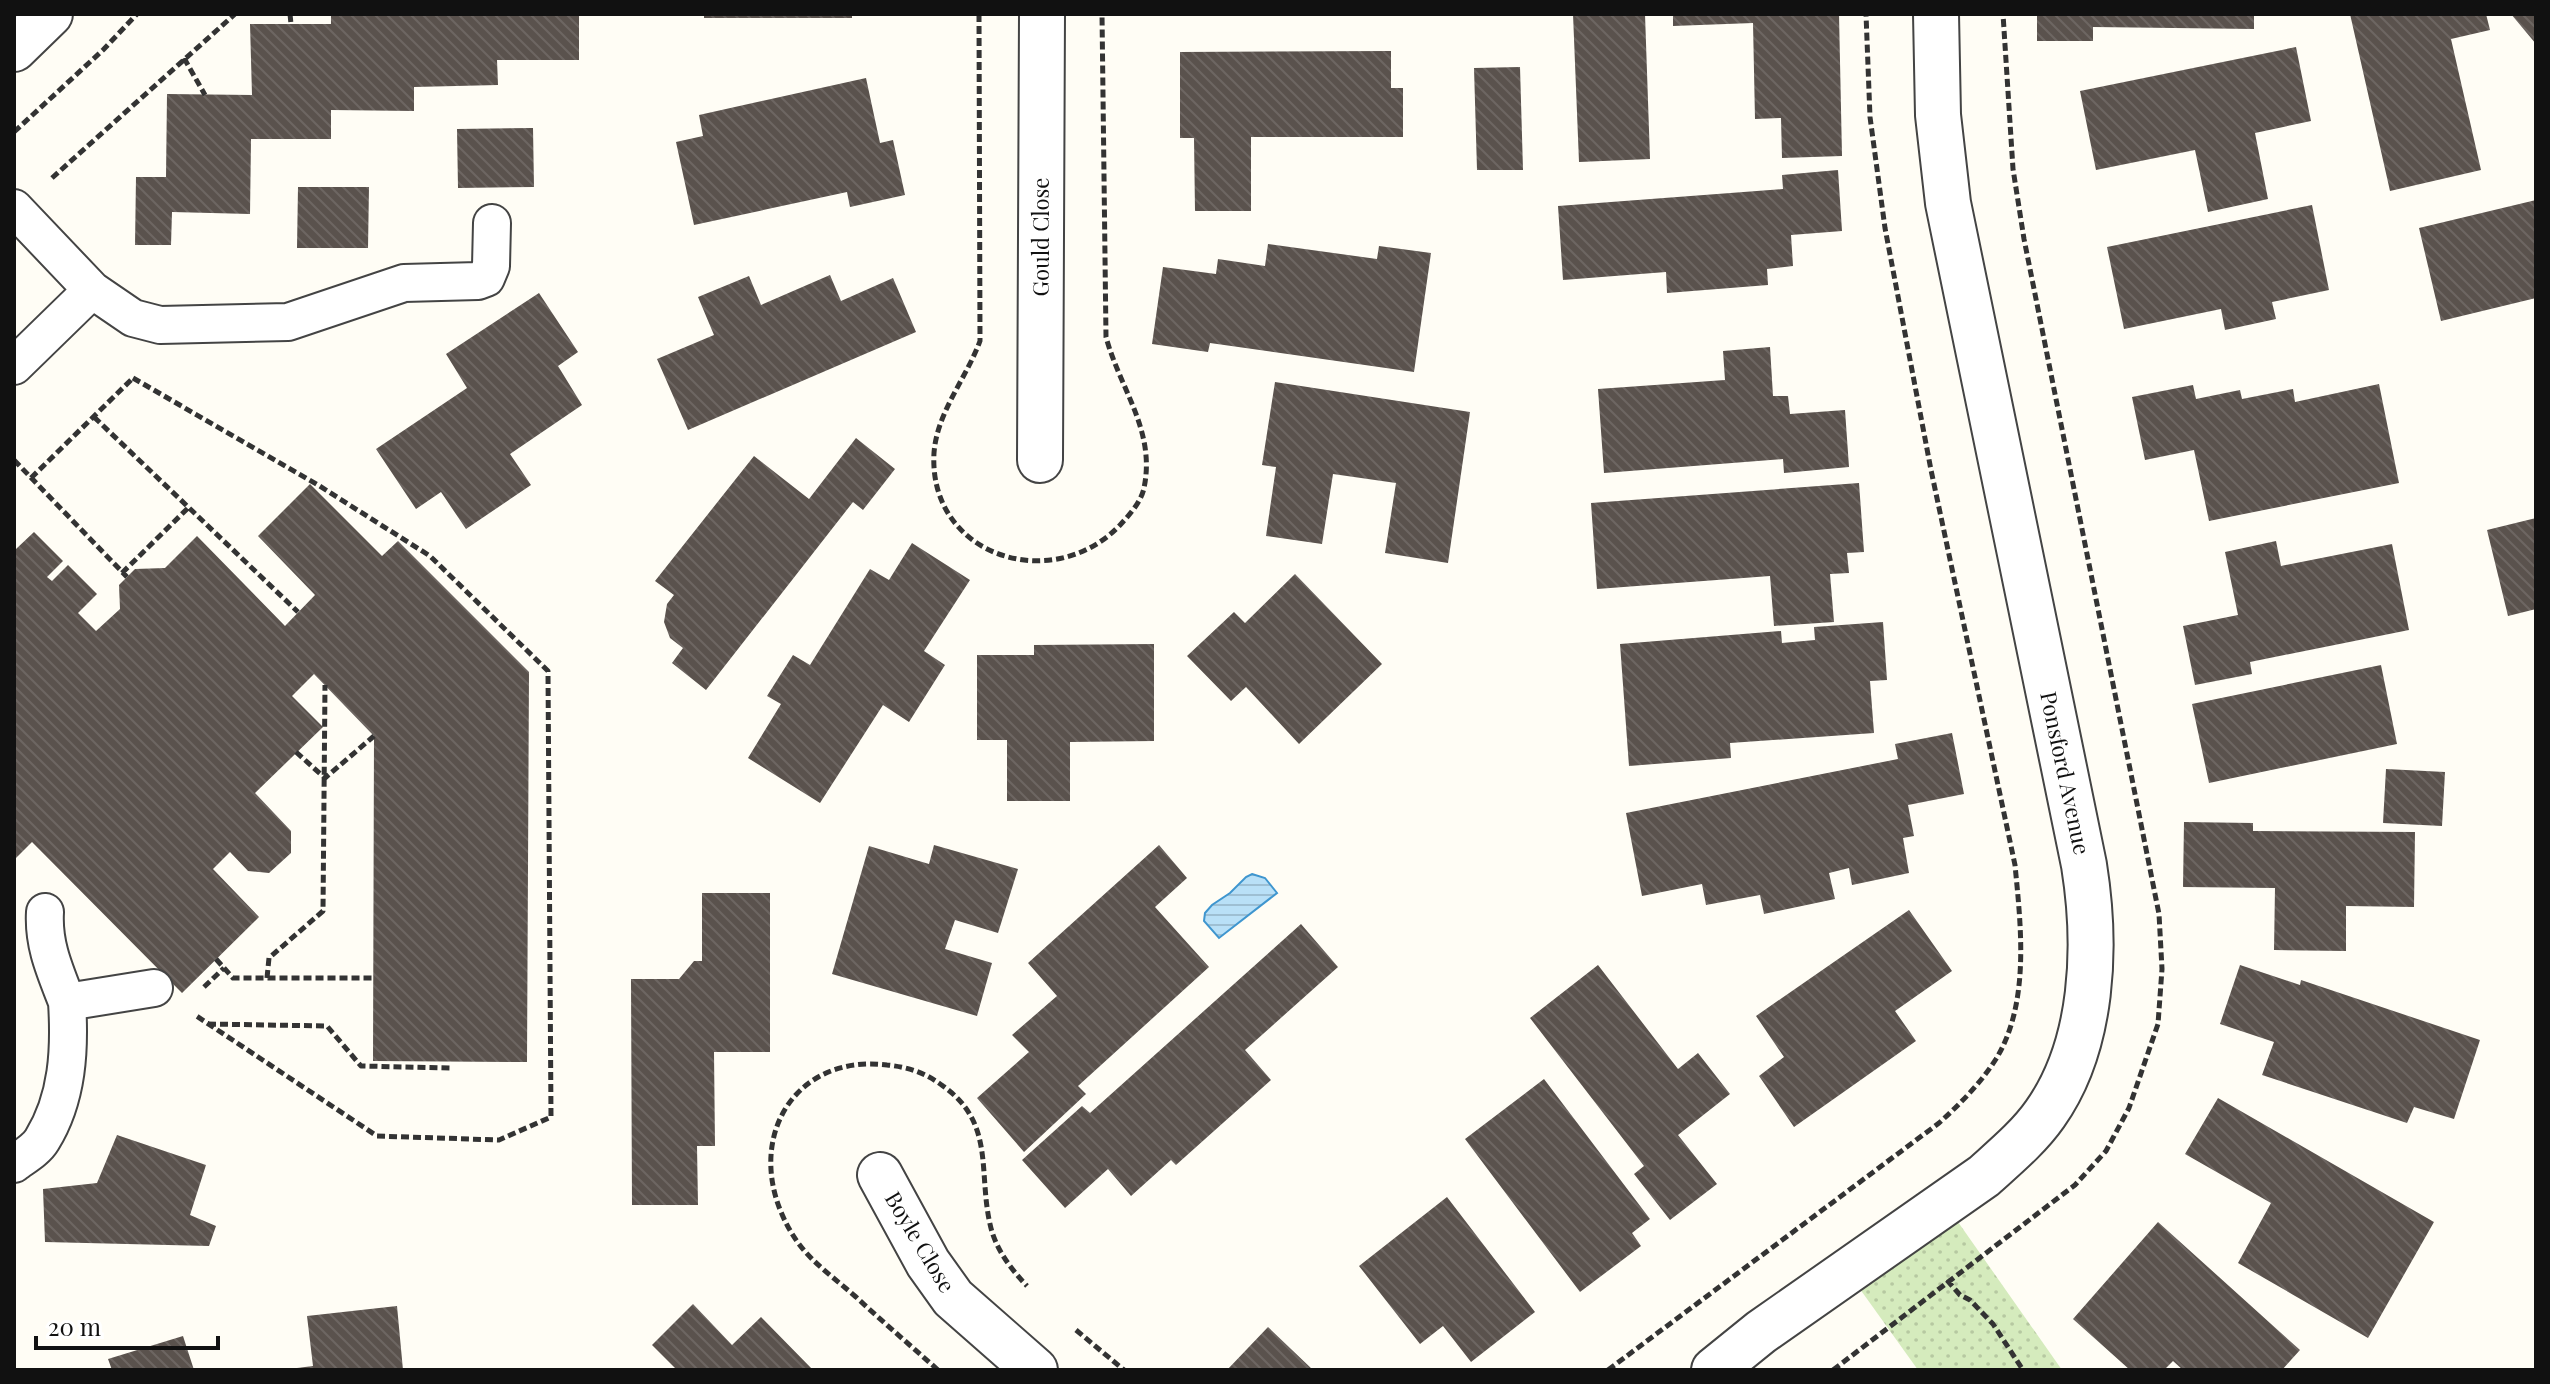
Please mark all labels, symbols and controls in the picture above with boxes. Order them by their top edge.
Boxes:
street label: Gould Close [1025,178,1055,296]
street label: Ponsford Avenue [2034,688,2098,857]
street label: Boyle Close [879,1185,963,1298]
scale bar [36,1300,218,1350]
text: 20 m [48,1310,101,1342]

